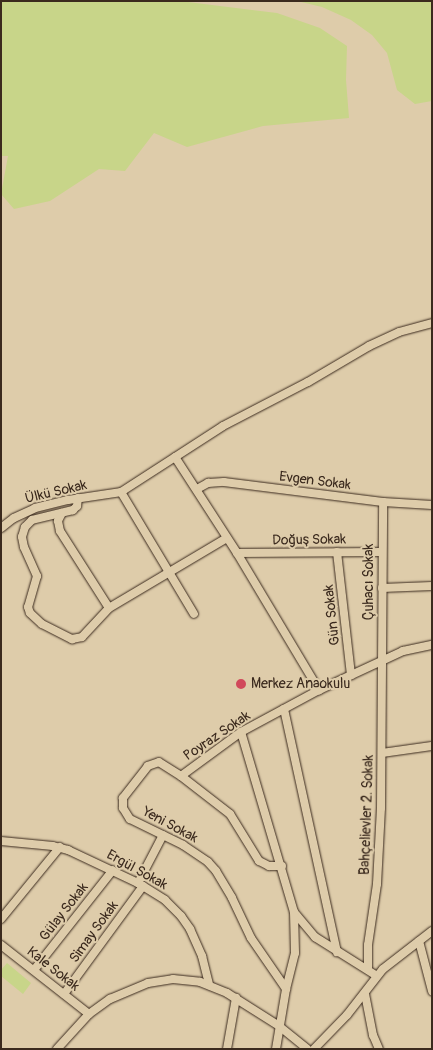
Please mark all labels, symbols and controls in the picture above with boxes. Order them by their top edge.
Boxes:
street label: Evgen Sokak [278,468,352,494]
street label: Ülkü Sokak [23,477,89,507]
street label: Doğuş Sokak [272,531,346,549]
street label: Çuhacı Sokak [361,544,377,620]
street label: Gün Sokak [320,584,344,646]
place label: Merkez Anaokulu [251,676,350,692]
marker: Merkez Anaokulu [235,678,247,690]
street label: Poyraz Sokak [180,708,254,764]
street label: Bahçelievler 2. Sokak [357,755,377,875]
street label: Yeni Sokak [139,803,201,847]
street label: Ergül Sokak [104,846,170,894]
street label: Gülay Sokak [36,880,92,944]
street label: Simay Sokak [66,898,122,966]
street label: Kale Sokak [23,943,83,995]

